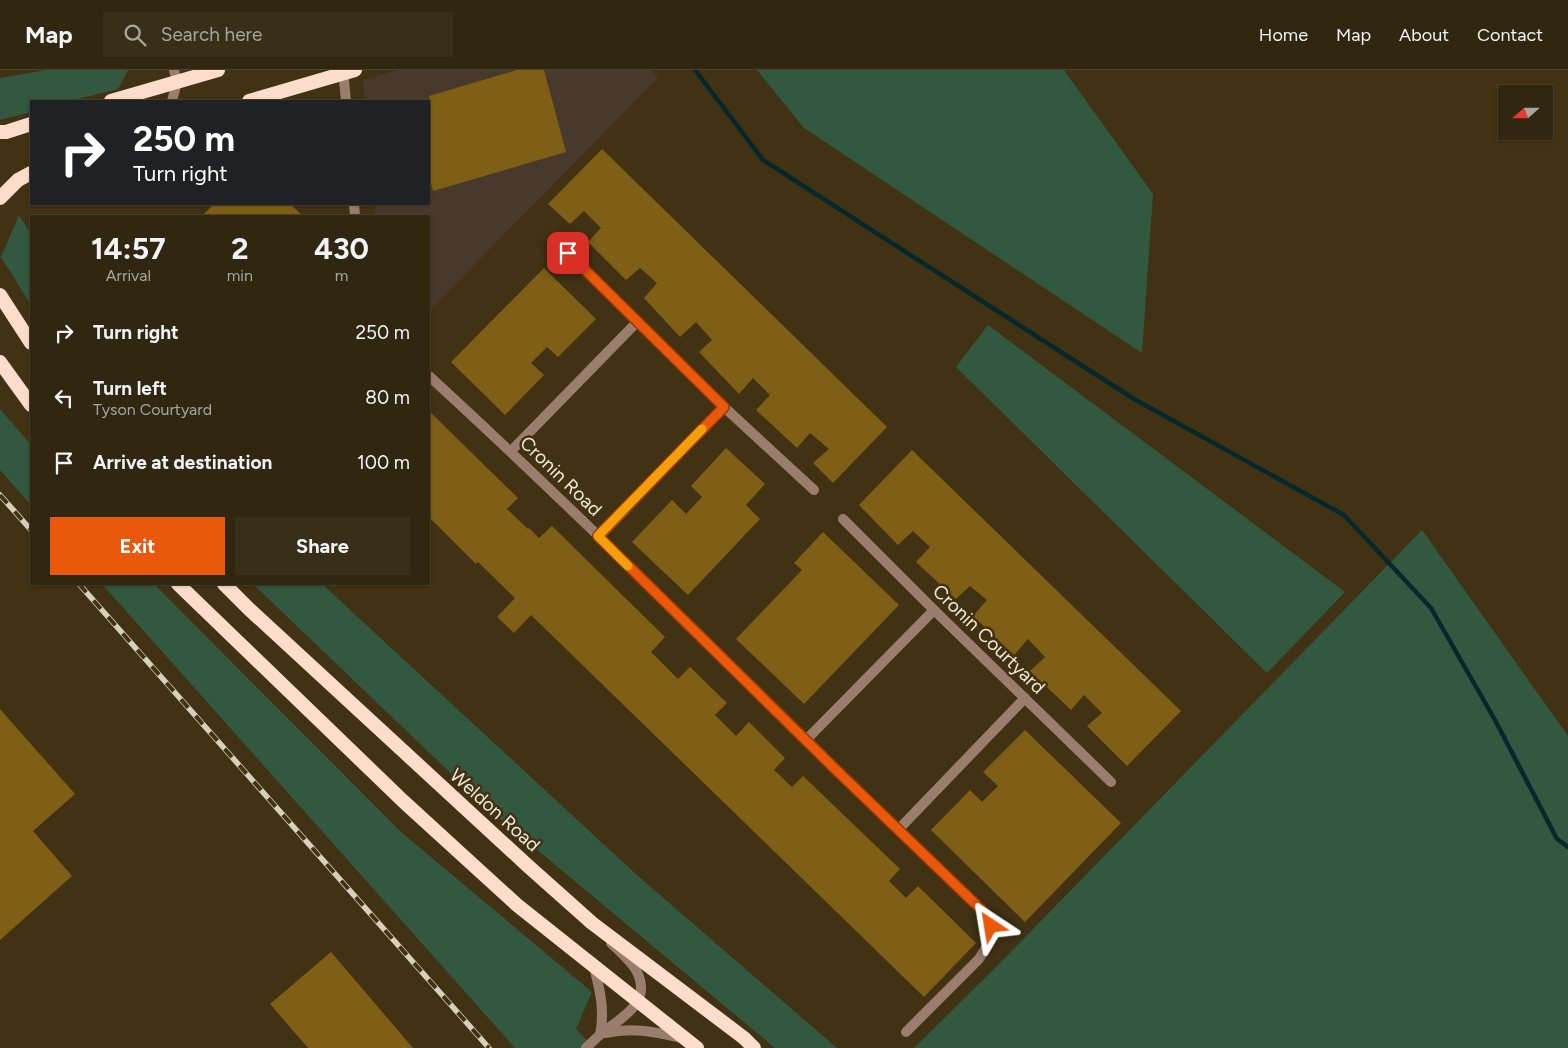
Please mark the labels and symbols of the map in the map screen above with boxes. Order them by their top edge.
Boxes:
north arrow [1498,85,1552,140]
pin [547,232,589,274]
street label: Cronin Road [515,431,607,521]
street label: Cronin Courtyard [928,580,1050,698]
street label: Weldon Road [445,764,545,856]
position arrow [964,899,1016,951]

